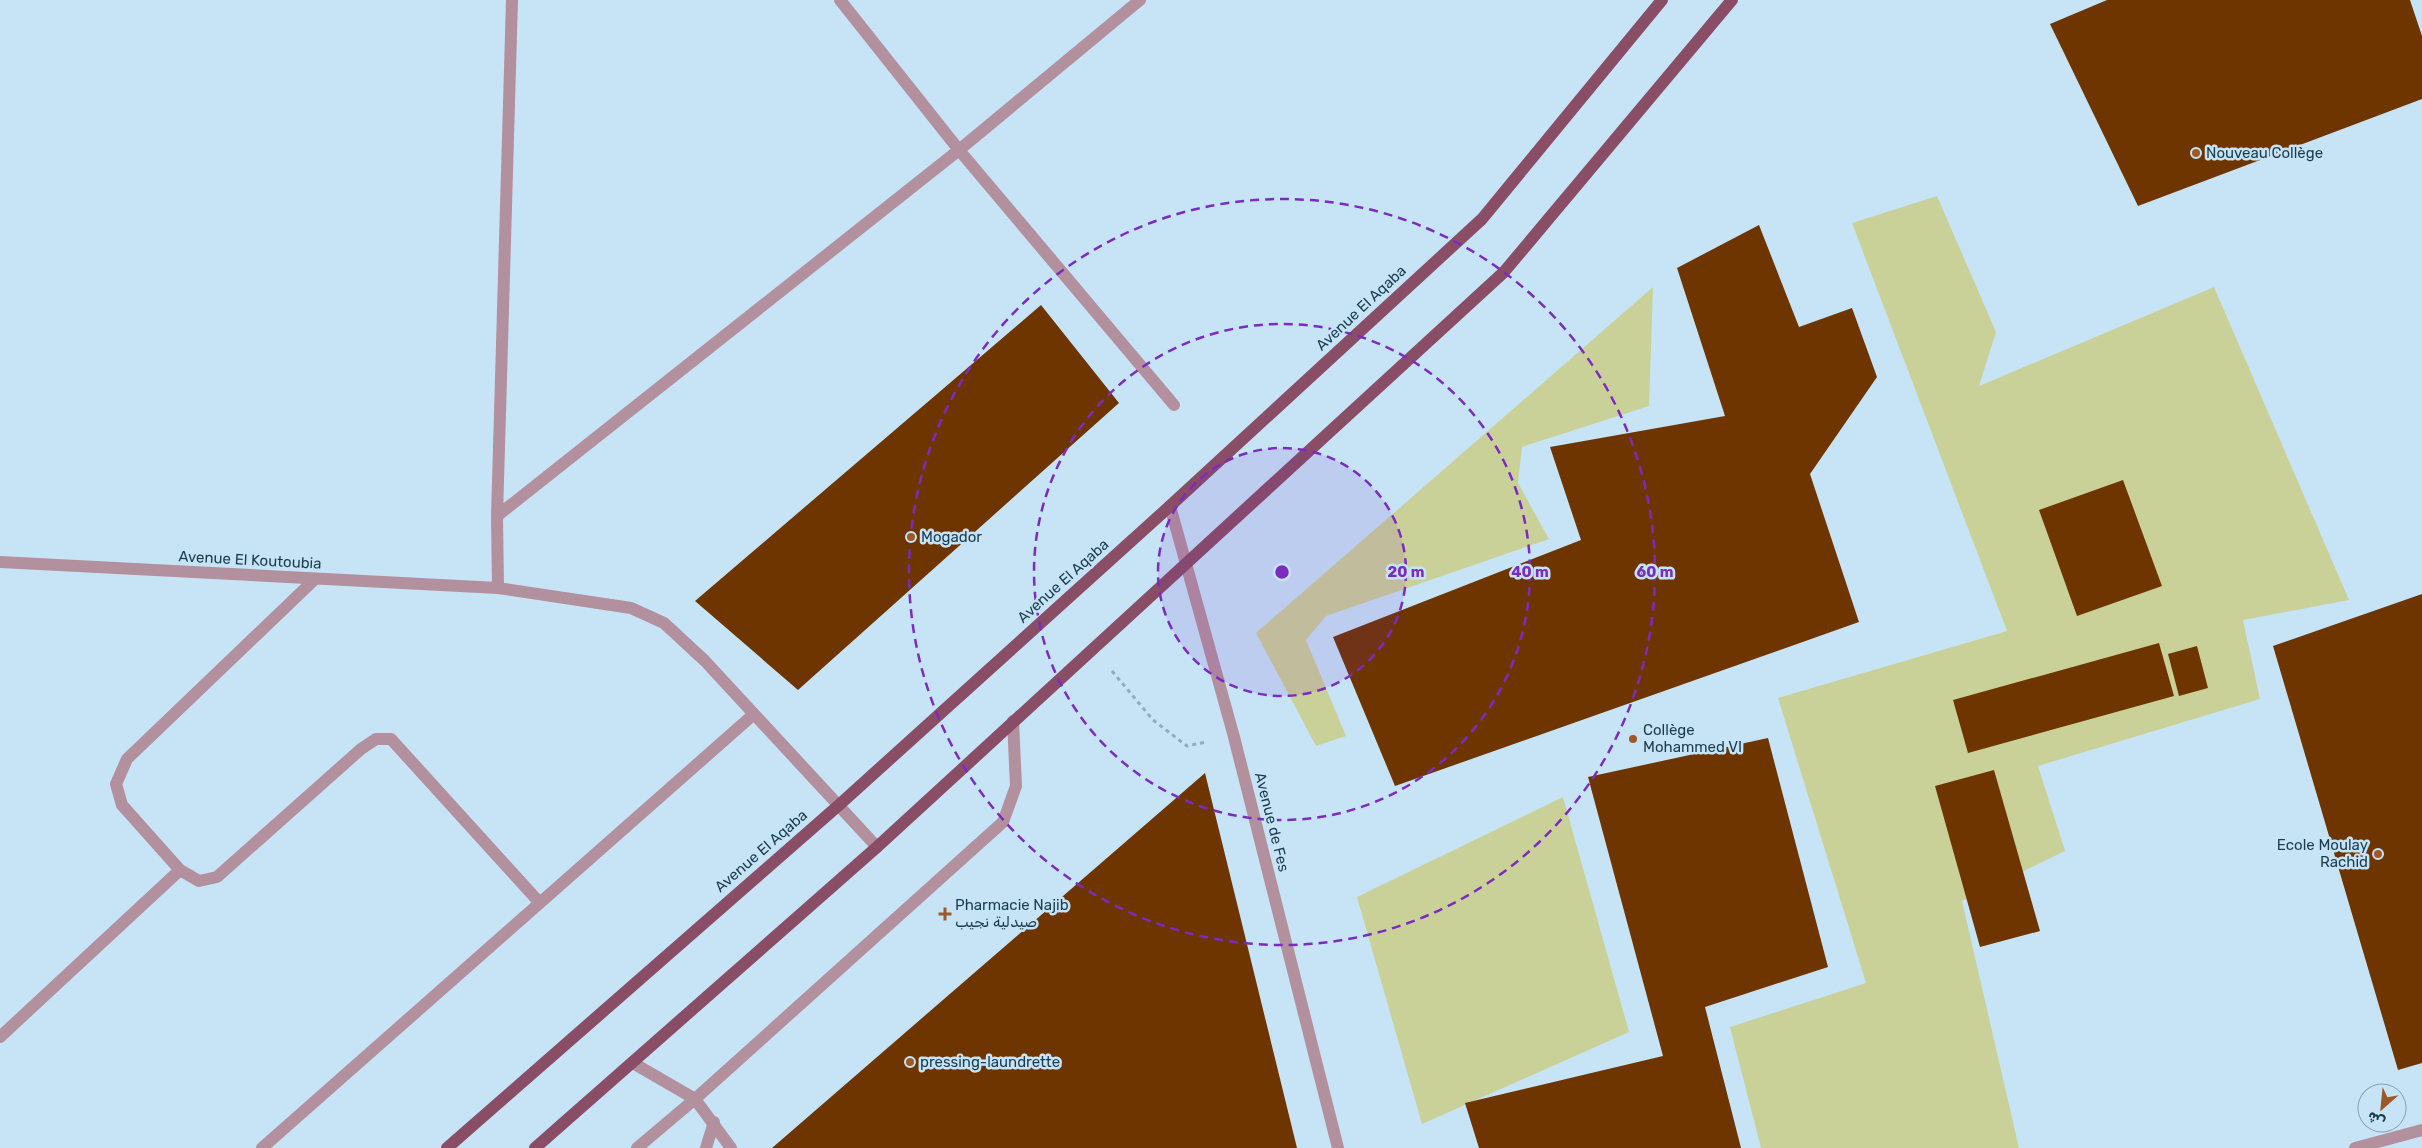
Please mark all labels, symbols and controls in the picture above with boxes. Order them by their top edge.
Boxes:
place label: Nouveau Collège [2206,144,2323,162]
marker: Nouveau Collège [2190,147,2202,159]
street label: Avenue El Aqaba [1312,262,1410,354]
place label: Mogador [921,528,982,546]
marker: Mogador [905,531,917,543]
street label: Avenue El Aqaba [1014,535,1112,627]
street label: Avenue El Koutoubia [178,547,322,573]
centre of rings [1273,563,1291,581]
text: 20 m [1388,563,1424,581]
text: 40 m [1511,563,1549,581]
text: 60 m [1637,563,1673,581]
place label: Collège Mohammed VI [1643,721,1742,756]
marker: Collège Mohammed VI [1627,733,1639,745]
street label: Avenue de Fes [1251,770,1293,874]
street label: Avenue El Aqaba [711,806,811,896]
place label: Ecole Moulay Rachid [2277,836,2368,871]
marker: Ecole Moulay Rachid [2372,848,2384,860]
place label: Pharmacie Najib صيدلية نجيب [955,896,1069,931]
marker: Pharmacie Najib صيدلية نجيب [939,908,951,920]
place label: pressing-laundrette [920,1053,1060,1071]
marker: pressing-laundrette [904,1056,916,1068]
north arrow [2357,1083,2407,1133]
text: ش [2364,1107,2388,1131]

